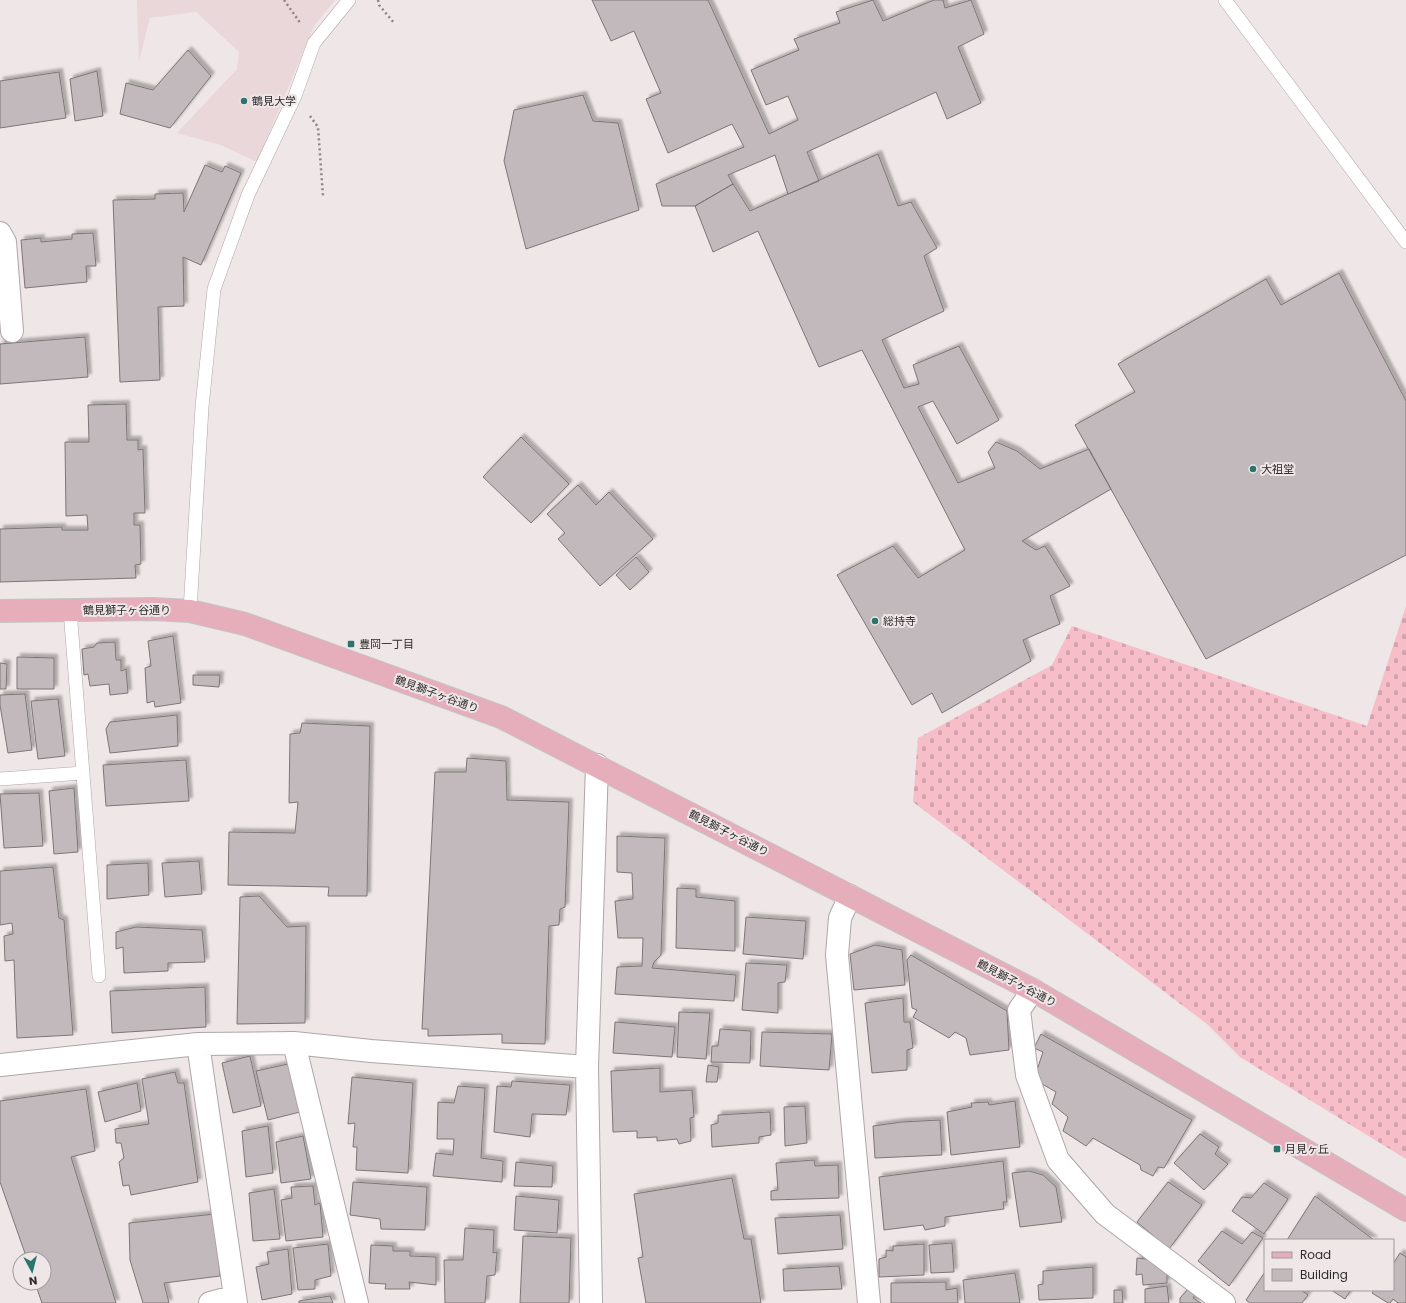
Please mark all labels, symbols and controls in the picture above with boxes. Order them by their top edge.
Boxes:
place label: 鶴見大学 [252,93,296,109]
marker: 鶴見大学 [239,96,249,106]
place label: 大祖堂 [1261,461,1294,477]
marker: 大祖堂 [1248,464,1258,474]
street label: 鶴見獅子ヶ谷通り [83,602,171,618]
place label: 総持寺 [883,613,916,629]
marker: 総持寺 [870,616,880,626]
place label: 豊岡一丁目 [359,636,414,652]
marker: 豊岡一丁目 [346,639,356,649]
street label: 鶴見獅子ヶ谷通り [393,671,481,717]
street label: 鶴見獅子ヶ谷通り [686,806,772,860]
street label: 鶴見獅子ヶ谷通り [974,955,1060,1011]
place label: 月見ヶ丘 [1285,1141,1329,1157]
marker: 月見ヶ丘 [1272,1144,1282,1154]
legend [1264,1239,1394,1291]
text: Road [1300,1246,1331,1263]
north arrow [12,1251,52,1291]
text: Building [1300,1266,1348,1283]
text: N [28,1272,38,1289]

